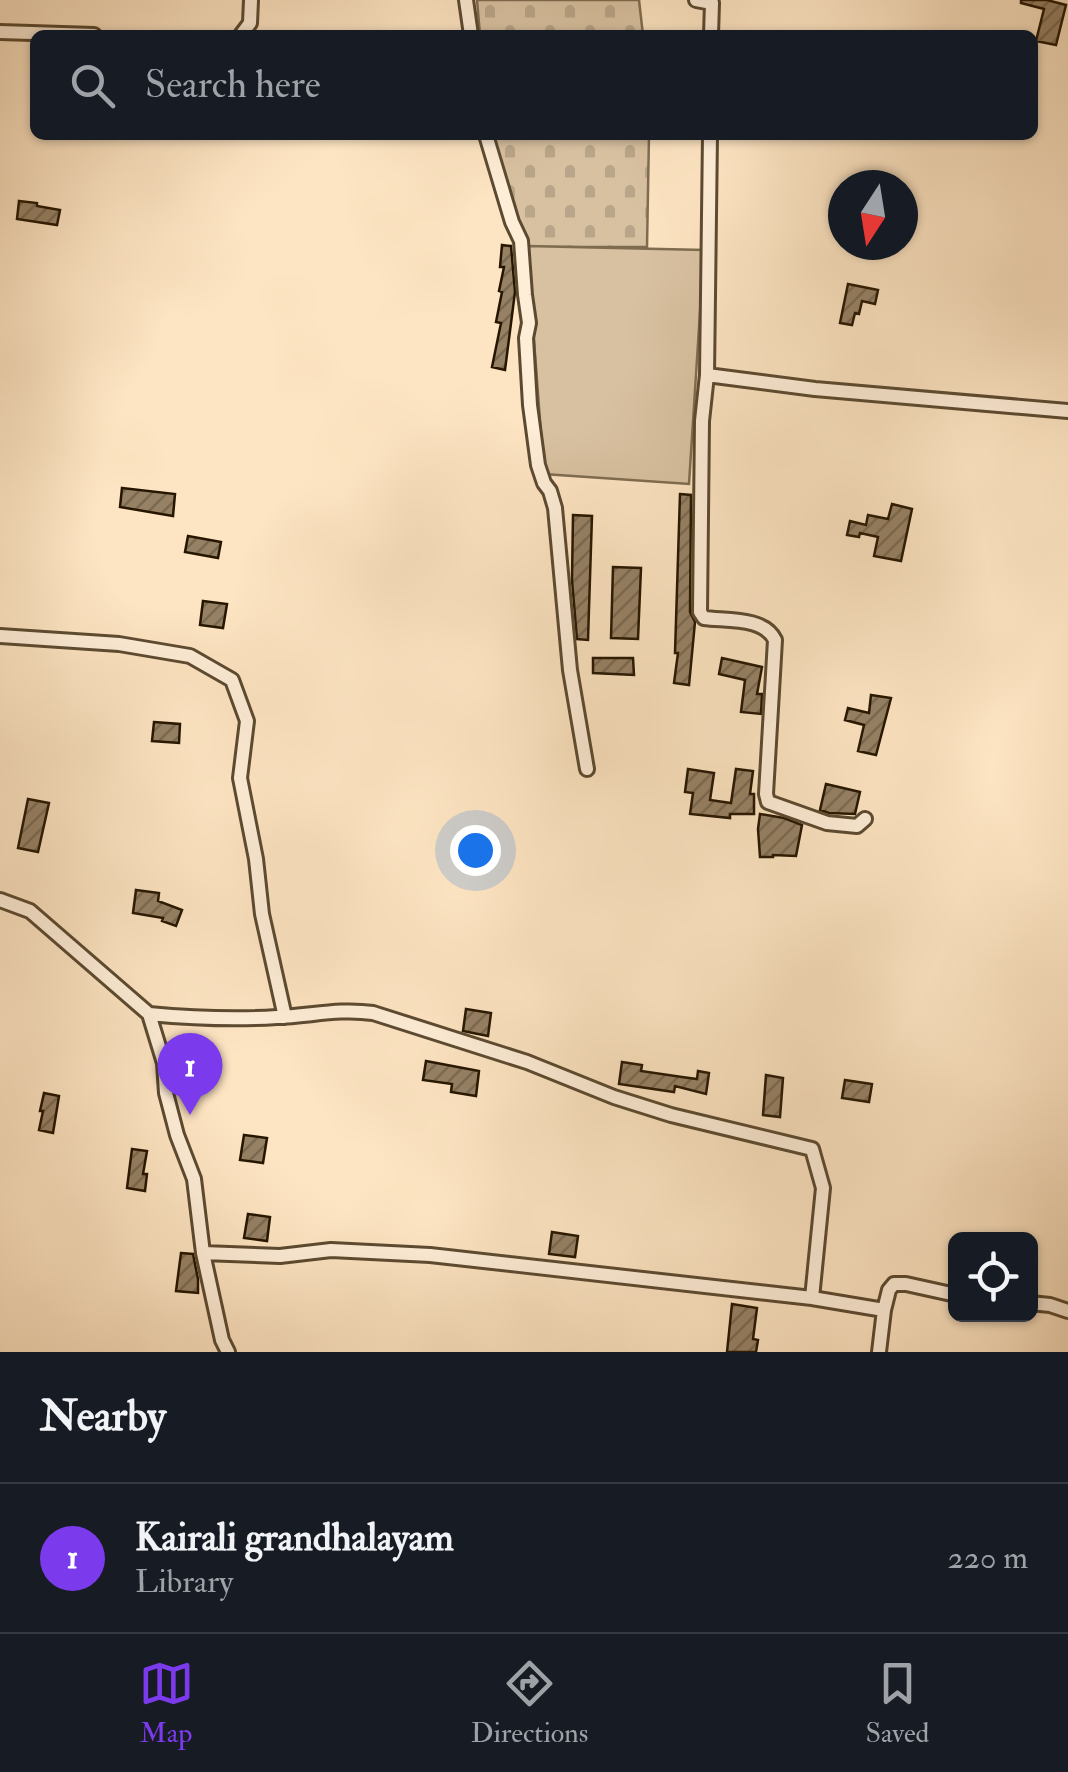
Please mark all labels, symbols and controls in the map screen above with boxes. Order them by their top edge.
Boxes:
search box [30,30,1038,140]
icon: search [65,58,120,113]
text: Search here [145,61,321,109]
north arrow [828,170,918,260]
your location [450,825,501,876]
pin: 1 [158,1032,222,1115]
map controls [948,1232,1038,1322]
button: locate [948,1232,1038,1322]
text: Nearby [40,1391,166,1443]
text: Kairali grandhalayam [135,1514,454,1562]
text: 1 [67,1538,78,1578]
text: 220 m [948,1538,1028,1578]
text: Library [135,1562,233,1602]
tab: Map [139,1656,194,1751]
tab: Directions [471,1656,588,1751]
tab: Saved [865,1656,929,1751]

